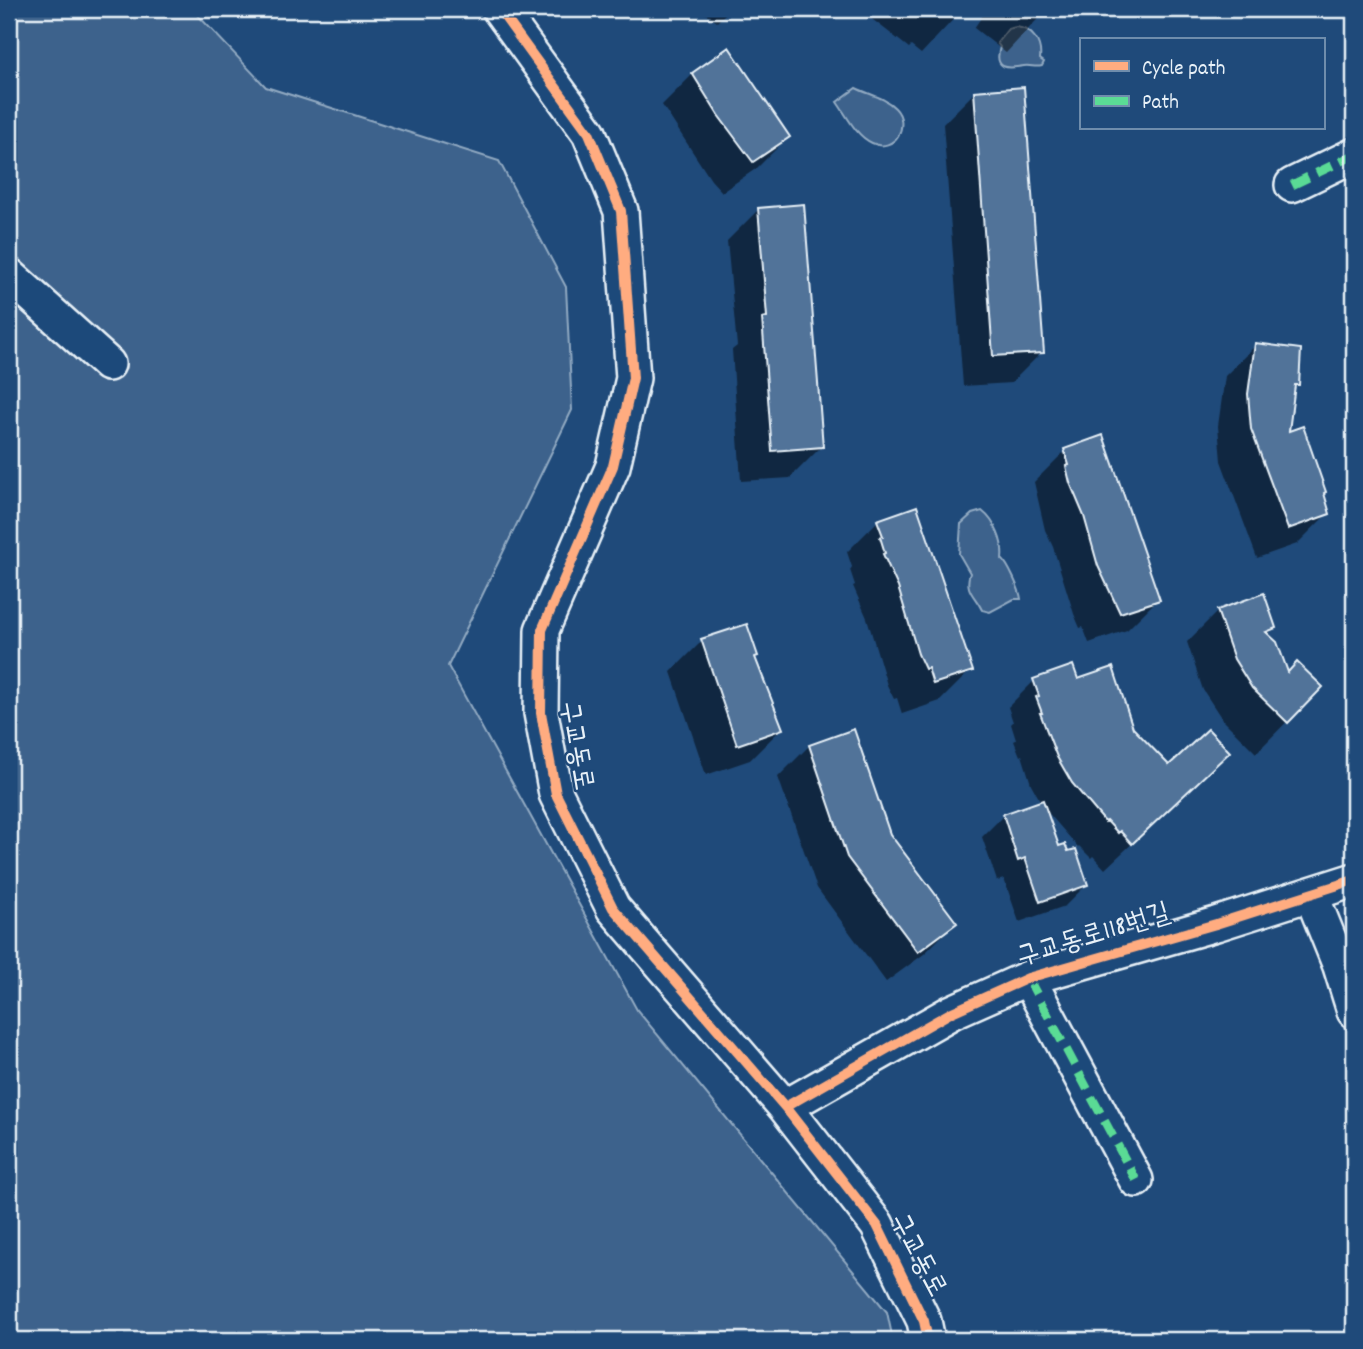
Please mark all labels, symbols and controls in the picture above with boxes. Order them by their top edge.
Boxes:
legend [1080,38,1324,130]
text: Cycle path [1142,55,1225,85]
text: Path [1142,89,1179,119]
street label: 구교동로 [546,698,602,794]
street label: 구교동로118번길 [1012,895,1176,979]
street label: 구교동로 [877,1207,955,1305]

